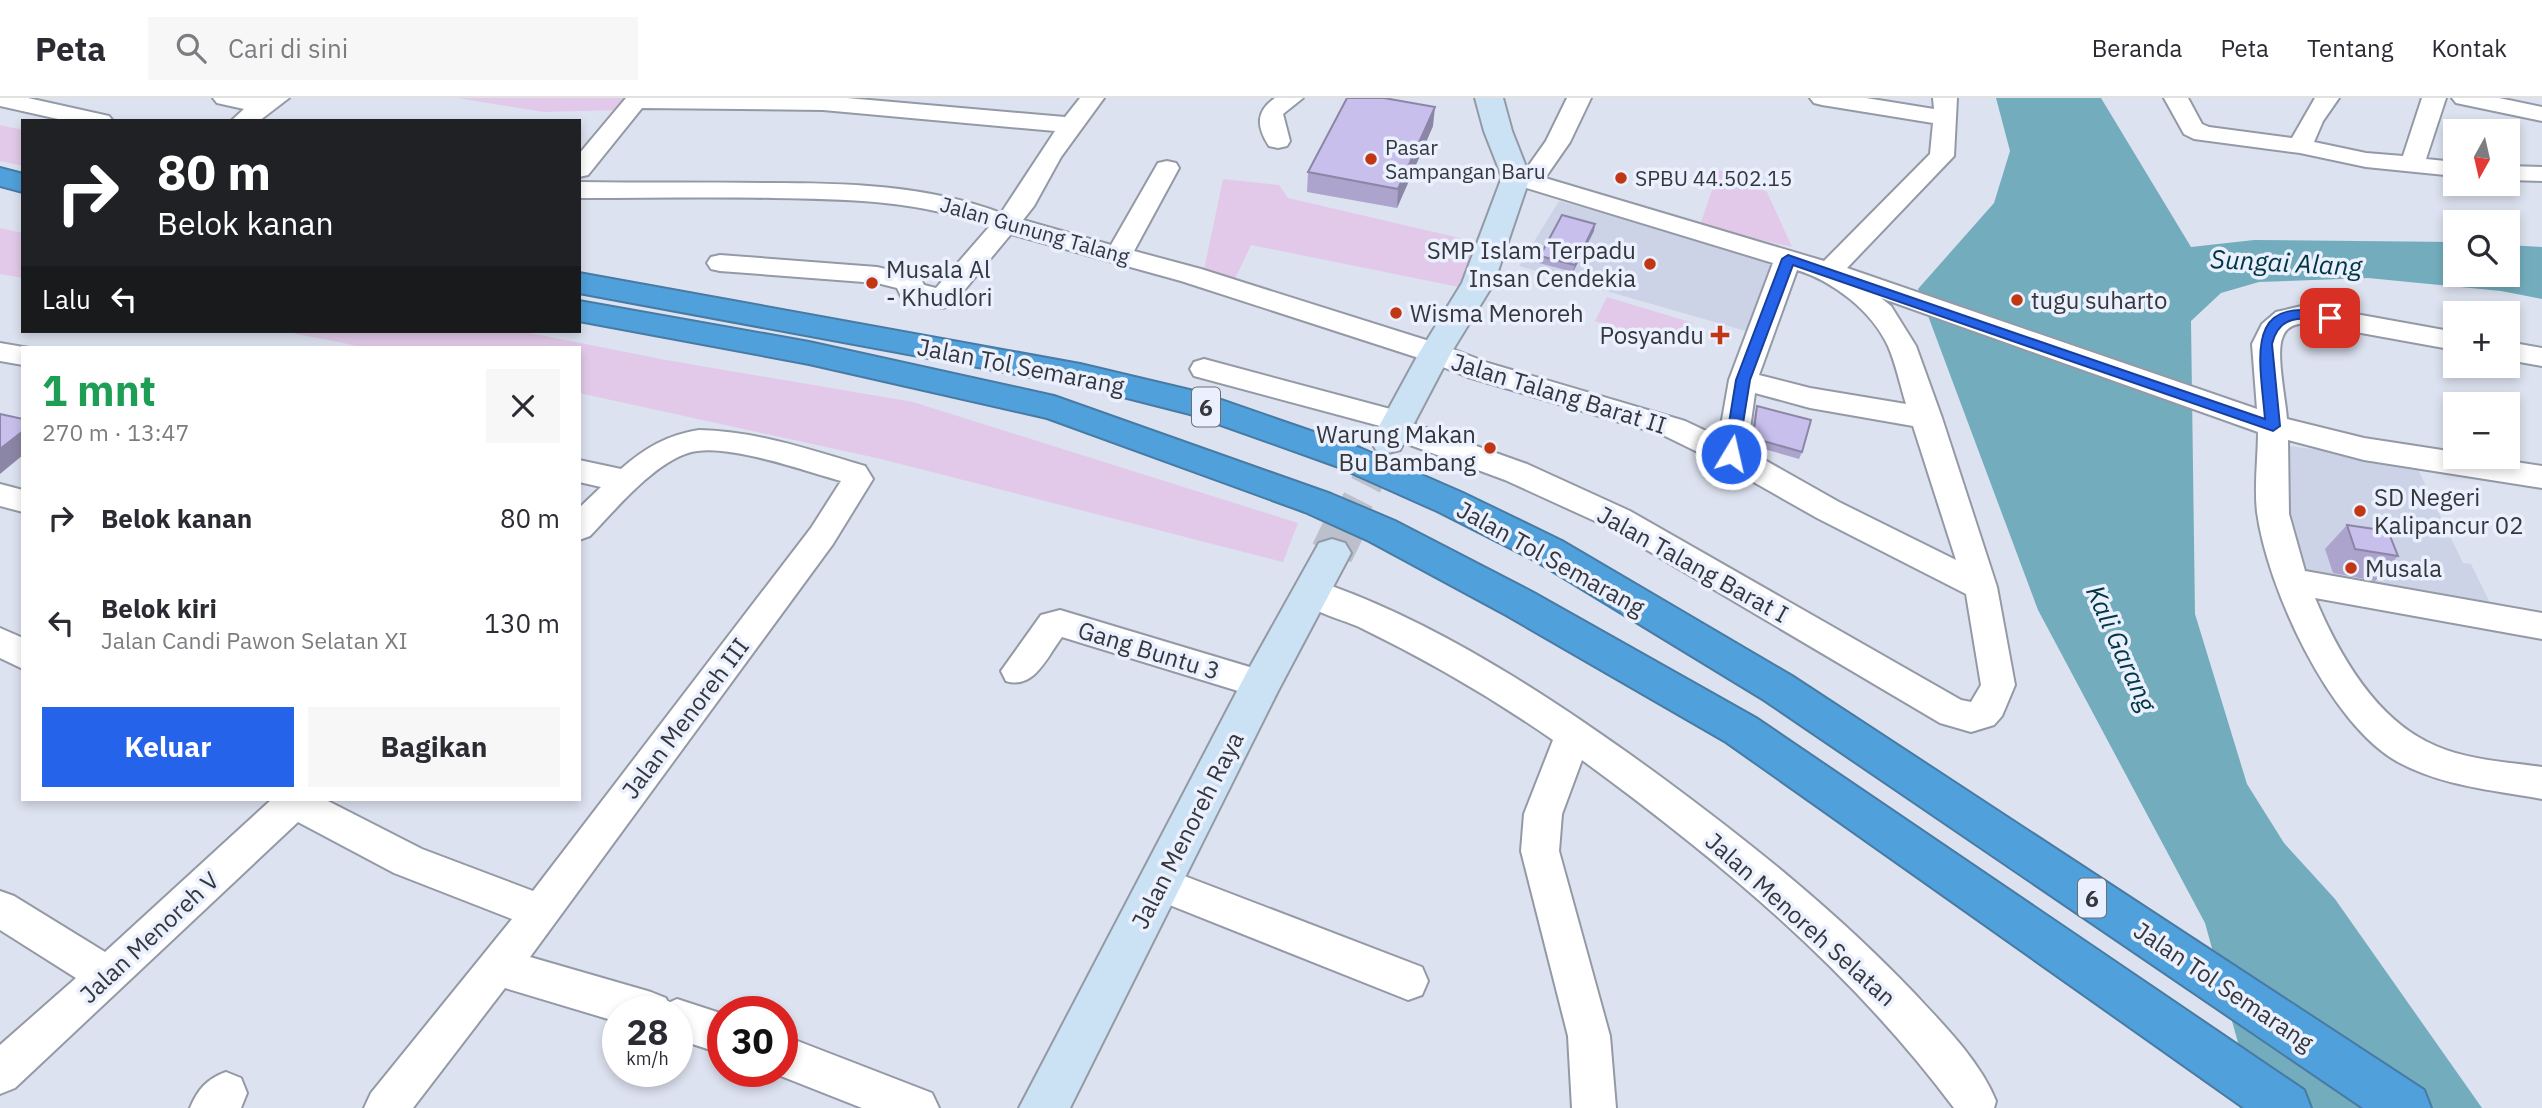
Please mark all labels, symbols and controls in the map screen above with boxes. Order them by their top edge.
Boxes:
search box [148,17,638,80]
text: Peta [35,27,106,70]
icon: search [172,29,210,67]
text: Cari di sini [228,31,348,65]
text: Beranda [2092,32,2182,64]
text: Peta [2220,32,2269,64]
text: Tentang [2307,32,2393,64]
text: Kontak [2431,32,2507,64]
north arrow [2443,119,2520,196]
map controls [2443,119,2520,469]
place label: Pasar Sampangan Baru [1385,133,1546,185]
text: 80 m [157,140,271,203]
icon: right [42,147,133,238]
marker: Pasar Sampangan Baru [1363,151,1379,167]
place label: SPBU 44.502.15 [1635,164,1792,192]
marker: SPBU 44.502.15 [1613,170,1629,186]
street label: Jalan Gunung Talang [937,190,1133,270]
text: Belok kanan [157,202,334,244]
button: search [2443,210,2520,287]
place label: SMP Islam Terpadu Insan Cendekia [1427,234,1636,294]
water label: Sungai Alang [2209,241,2364,283]
place label: Musala Al - Khudlori [886,253,992,313]
marker: SMP Islam Terpadu Insan Cendekia [1642,256,1658,272]
marker: Musala Al - Khudlori [864,275,880,291]
icon: left [105,280,143,318]
text: Lalu [42,282,91,316]
place label: tugu suharto [2031,284,2167,316]
pin [2300,288,2360,348]
marker: tugu suharto [2009,292,2025,308]
place label: Wisma Menoreh [1410,297,1584,329]
icon: arrive [2311,299,2349,337]
button: + [2443,301,2520,378]
marker: Wisma Menoreh [1388,305,1404,321]
place label: Posyandu [1600,319,1704,351]
marker: Posyandu [1710,325,1730,345]
street label: Jalan Tol Semarang [915,330,1128,402]
street label: Jalan Talang Barat II [1448,345,1670,441]
text: 1 mnt [42,363,156,418]
button: close [486,369,560,443]
road number: 6 [1192,388,1220,426]
button: − [2443,392,2520,469]
text: 270 m · 13:47 [42,417,189,447]
position arrow [1694,417,1768,491]
place label: Warung Makan Bu Bambang [1316,418,1476,478]
marker: Warung Makan Bu Bambang [1482,440,1498,456]
place label: SD Negeri Kalipancur 02 [2374,481,2524,541]
street label: Jalan Tol Semarang [1451,493,1651,623]
street label: Jalan Talang Barat I [1592,498,1794,630]
icon: right [42,499,80,537]
text: Belok kanan [101,501,252,535]
text: 80 m [500,501,560,535]
marker: SD Negeri Kalipancur 02 [2352,503,2368,519]
place label: Musala [2365,552,2442,584]
marker: Musala [2343,560,2359,576]
water label: Kali Garang [2079,580,2166,718]
text: Belok kiri [101,591,217,625]
icon: left [42,604,80,642]
text: 130 m [484,606,560,640]
street label: Gang Buntu 3 [1074,613,1224,687]
text: Jalan Candi Pawon Selatan XI [101,625,408,655]
street label: Jalan Menoreh III [614,631,756,805]
button: Keluar [42,707,294,787]
button: Bagikan [308,707,560,787]
street label: Jalan Menoreh Raya [1124,726,1251,934]
street label: Jalan Menoreh Selatan [1699,825,1903,1013]
street label: Jalan Menoreh V [73,864,226,1010]
road number: 6 [2078,878,2106,918]
street label: Jalan Tol Semarang [2128,914,2320,1058]
speed limit sign: 30 [707,996,798,1087]
text: 28 [626,1009,669,1055]
text: km/h [626,1047,669,1070]

